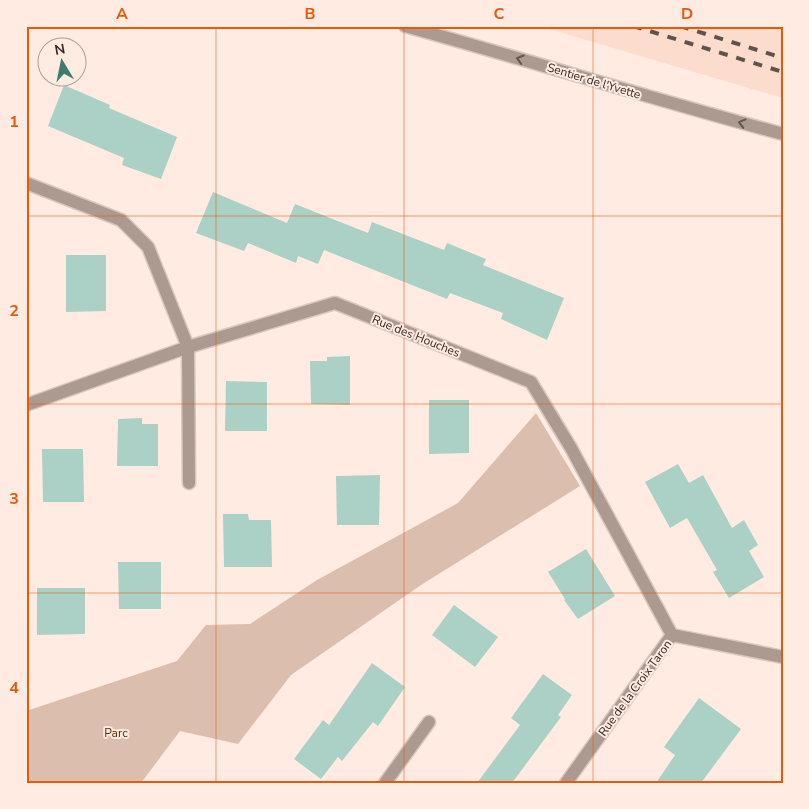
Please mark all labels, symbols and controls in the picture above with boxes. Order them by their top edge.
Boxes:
text: A [116,3,128,25]
text: B [304,3,316,25]
text: C [494,3,505,25]
text: D [681,3,693,25]
north arrow [38,38,88,88]
text: N [53,39,67,60]
one-way arrow [516,54,525,64]
street label: Sentier de l'Yvette [545,59,643,103]
text: 1 [9,111,19,133]
one-way arrow [738,118,746,129]
text: 2 [9,300,19,322]
street label: Rue des Houches [370,311,463,361]
text: 3 [9,488,19,510]
street label: Rue de la Croix Taron [595,637,675,739]
text: 4 [9,677,19,699]
park label: Parc [104,725,128,741]

